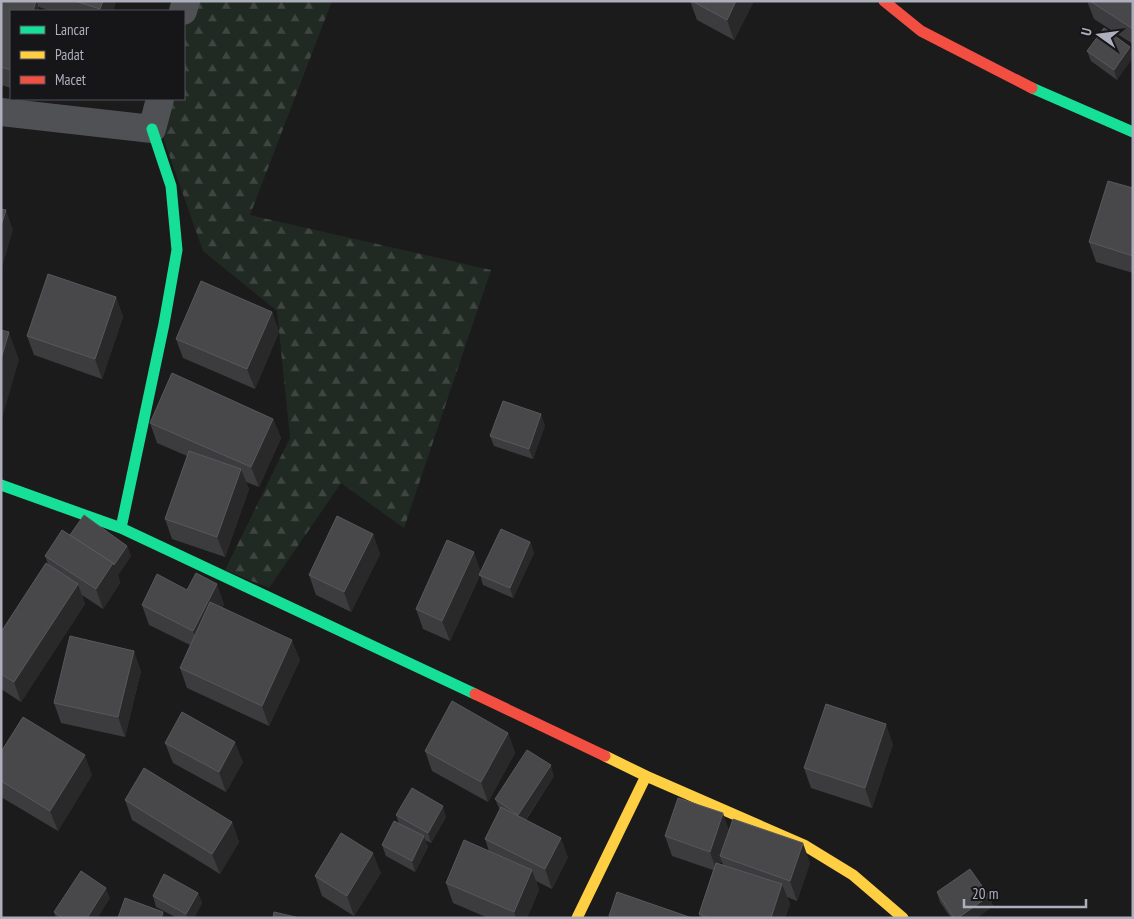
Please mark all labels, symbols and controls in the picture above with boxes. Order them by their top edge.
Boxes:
legend [10,10,185,100]
north arrow [1074,10,1124,60]
text: Lancar [55,20,90,39]
text: U [1077,26,1096,38]
text: Padat [55,45,84,64]
text: Macet [55,70,86,89]
scale bar [964,876,1086,908]
text: 20 m [972,884,998,903]

